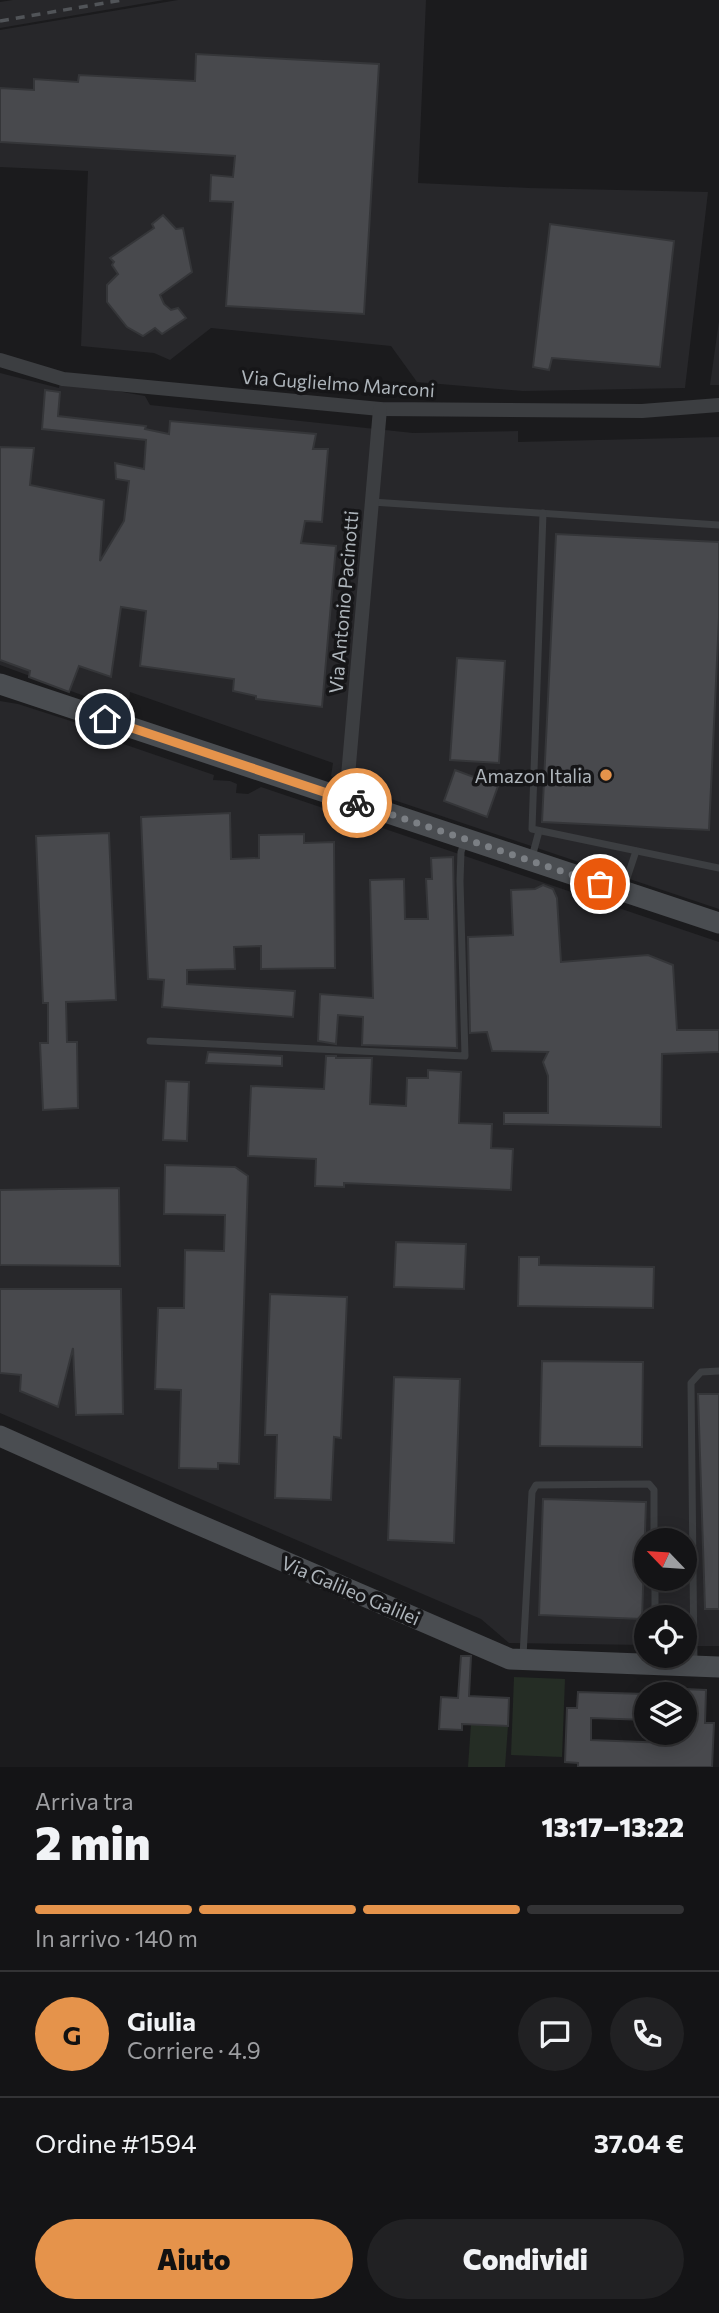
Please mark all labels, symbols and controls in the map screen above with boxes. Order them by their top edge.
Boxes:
street label: Via Guglielmo Marconi [240,365,436,401]
street label: Via Antonio Pacinotti [324,509,362,695]
pin [75,689,135,749]
icon: home [86,700,124,738]
place label: Amazon Italia [474,764,592,787]
marker: Amazon Italia [598,767,614,783]
courier [322,768,392,838]
icon: bike [338,784,376,822]
pin [570,854,630,914]
icon: bag [581,865,619,903]
north arrow [634,1528,696,1591]
map controls [634,1528,697,1745]
street label: Via Galileo Galilei [278,1550,424,1630]
button: locate [634,1605,697,1668]
button: layers [634,1682,697,1745]
text: Arriva tra [35,1787,134,1815]
text: 13:17–13:22 [541,1811,684,1842]
text: 2 min [35,1813,151,1869]
text: In arrivo · 140 m [35,1924,198,1952]
button: chat [518,1997,592,2071]
button: phone [610,1997,684,2071]
text: Giulia [127,2005,196,2036]
text: G [63,2019,81,2050]
text: Corriere · 4.9 [127,2036,261,2064]
text: Ordine #1594 [35,2127,197,2158]
text: 37.04 € [594,2127,684,2158]
button: Aiuto [35,2219,353,2299]
button: Condividi [367,2219,684,2299]

